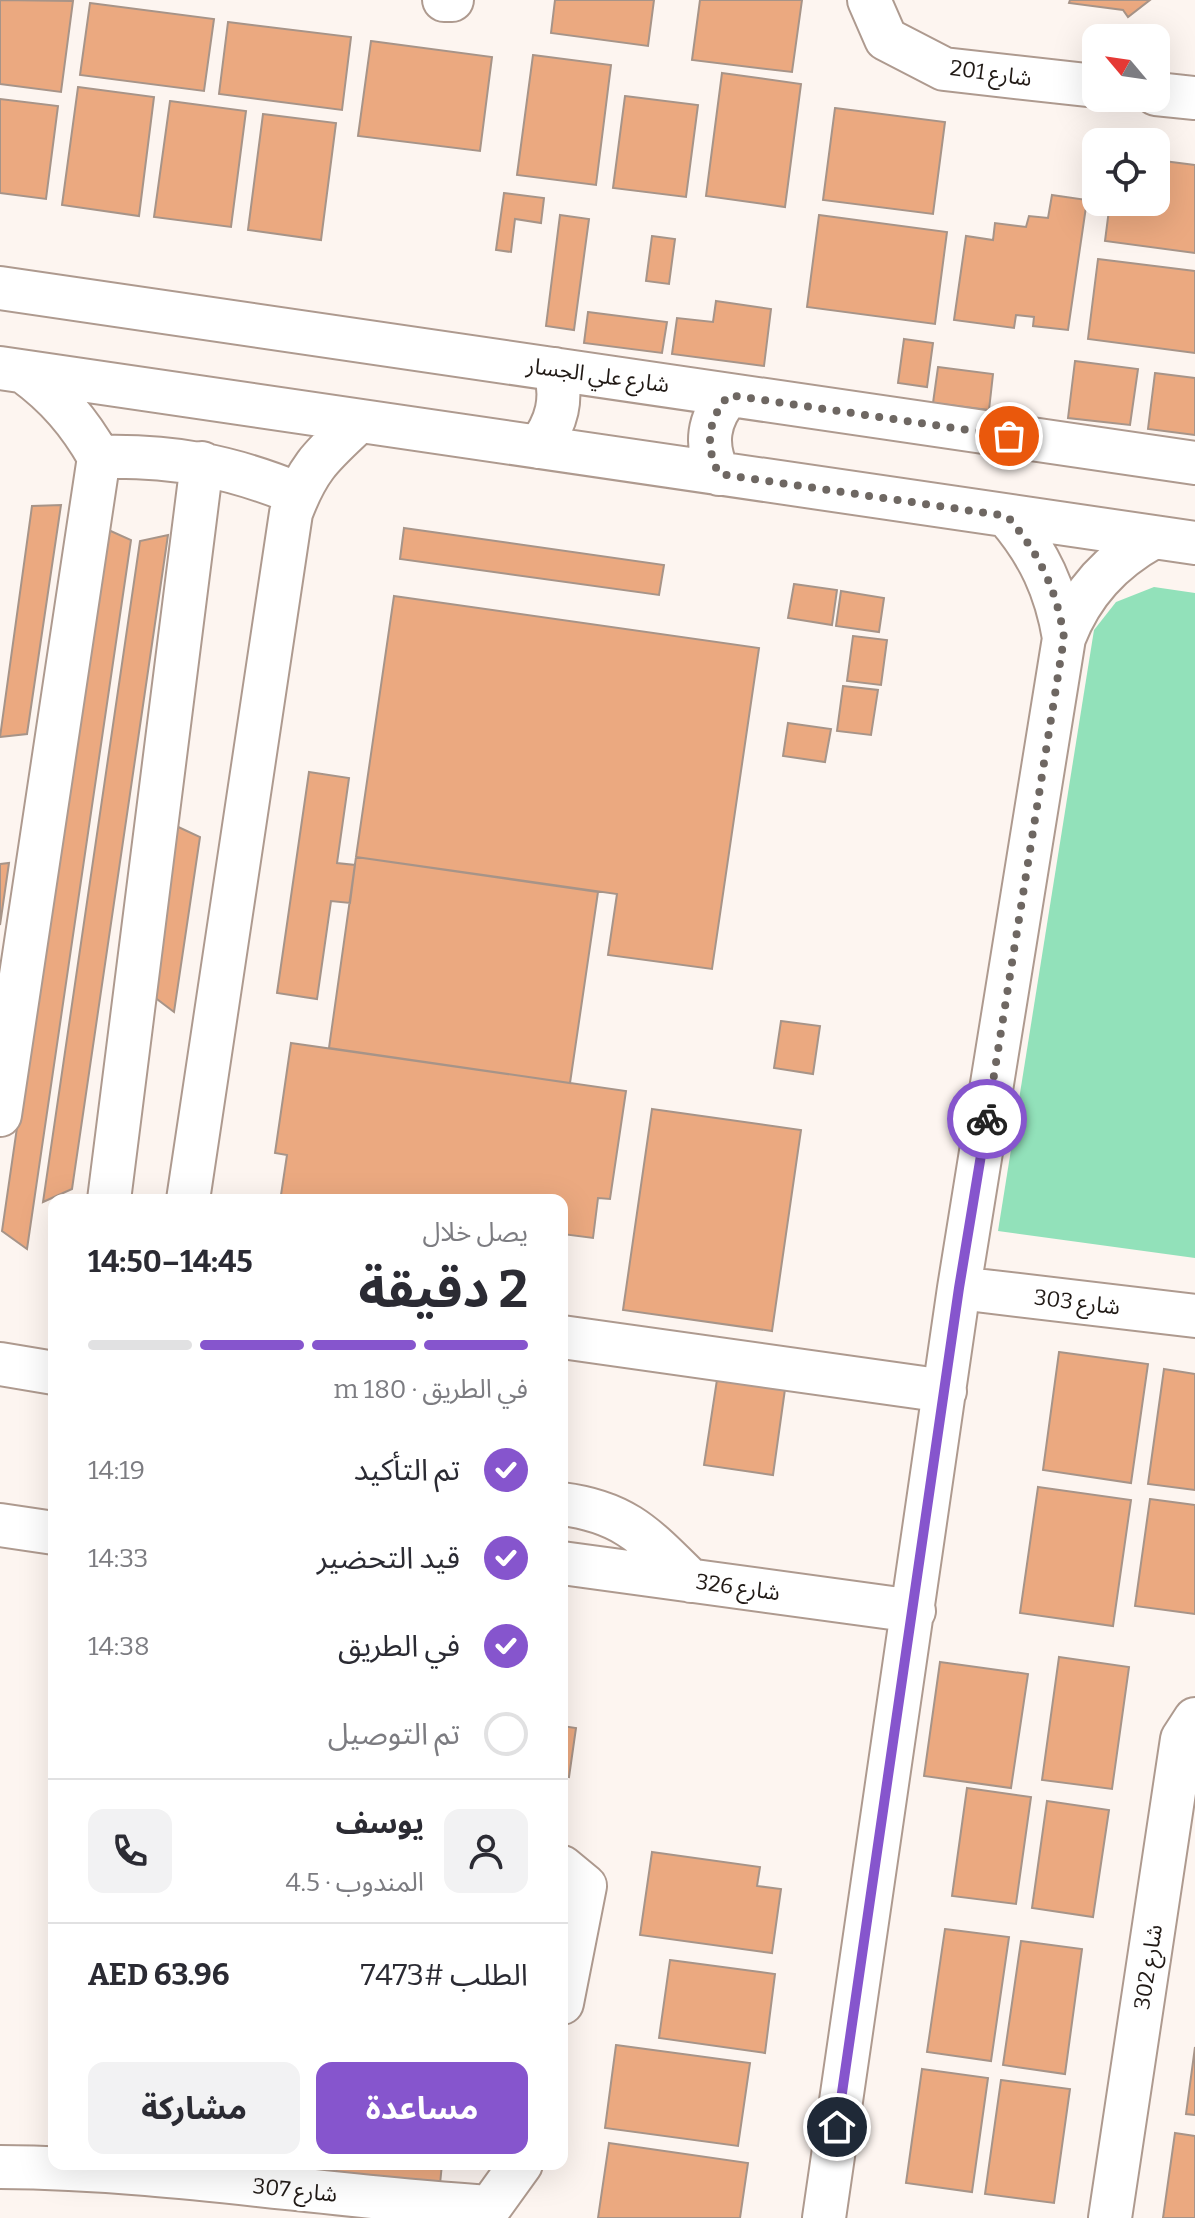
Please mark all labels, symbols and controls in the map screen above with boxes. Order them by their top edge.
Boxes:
north arrow [1082,24,1170,112]
map controls [1082,24,1170,216]
street label: شارع 201 [948,54,1034,95]
button: locate [1082,128,1170,216]
street label: شارع علي الجسار [524,351,671,401]
pin [975,402,1043,470]
icon: bag [987,414,1031,458]
courier [947,1079,1027,1159]
icon: bike [965,1097,1009,1141]
text: يصل خلال [422,1217,528,1248]
text: 14:45–14:50 [88,1244,253,1280]
text: 2 دقيقة [359,1258,528,1321]
street label: شارع 303 [1032,1283,1122,1324]
text: في الطريق · 180 m [334,1374,528,1405]
icon: check [484,1448,528,1492]
text: تم التأكيد [354,1452,460,1488]
text: 14:19 [88,1455,145,1486]
icon: check [484,1536,528,1580]
text: قيد التحضير [317,1540,460,1576]
text: 14:33 [88,1543,148,1574]
street label: شارع 326 [694,1568,782,1609]
icon: check [484,1624,528,1668]
text: في الطريق [338,1628,460,1664]
text: 14:38 [88,1631,150,1662]
text: تم التوصيل [328,1716,460,1752]
text: يوسف [336,1805,424,1841]
button: phone [88,1809,172,1893]
button: person [444,1809,528,1893]
text: المندوب · 4.5 [285,1867,424,1898]
street label: شارع 302 [1128,1922,1171,2012]
text: AED 63.96 [88,1957,229,1993]
text: الطلب #7473 [361,1957,528,1993]
button: مشاركة [88,2062,300,2154]
button: مساعدة [316,2062,528,2154]
pin [803,2093,871,2161]
icon: home [815,2105,859,2149]
street label: شارع 307 [251,2172,339,2211]

